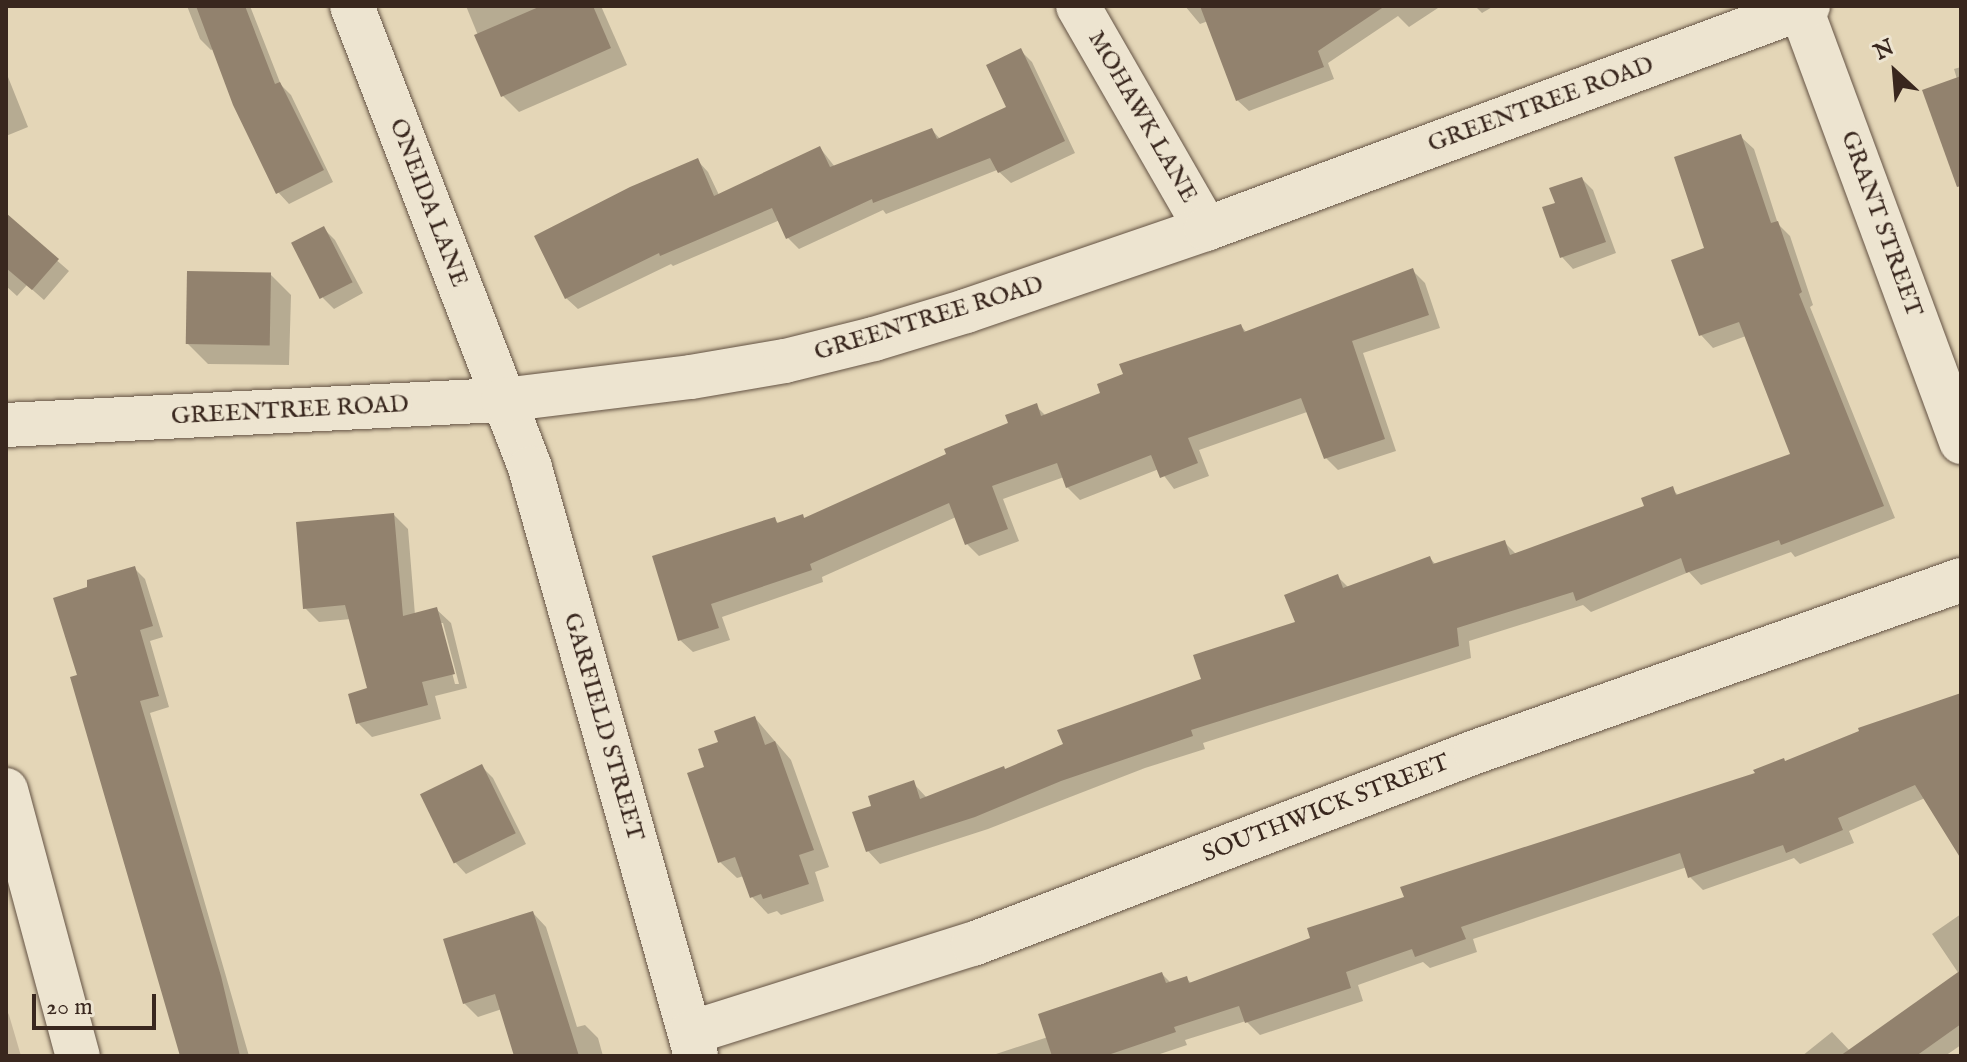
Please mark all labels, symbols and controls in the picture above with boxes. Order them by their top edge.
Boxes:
street label: MOHAWK LANE [1081,26,1203,208]
north arrow [1855,32,1935,112]
text: N [1870,34,1899,67]
street label: GREENTREE ROAD [1424,51,1658,159]
street label: ONEIDA LANE [383,115,473,291]
street label: GRANT STREET [1834,127,1928,321]
street label: GREENTREE ROAD [811,270,1047,368]
street label: GREENTREE ROAD [170,390,410,432]
street label: GARFIELD STREET [557,610,649,844]
street label: SOUTHWICK STREET [1199,749,1453,869]
scale bar [36,978,160,1028]
text: 20 m [46,992,93,1023]

